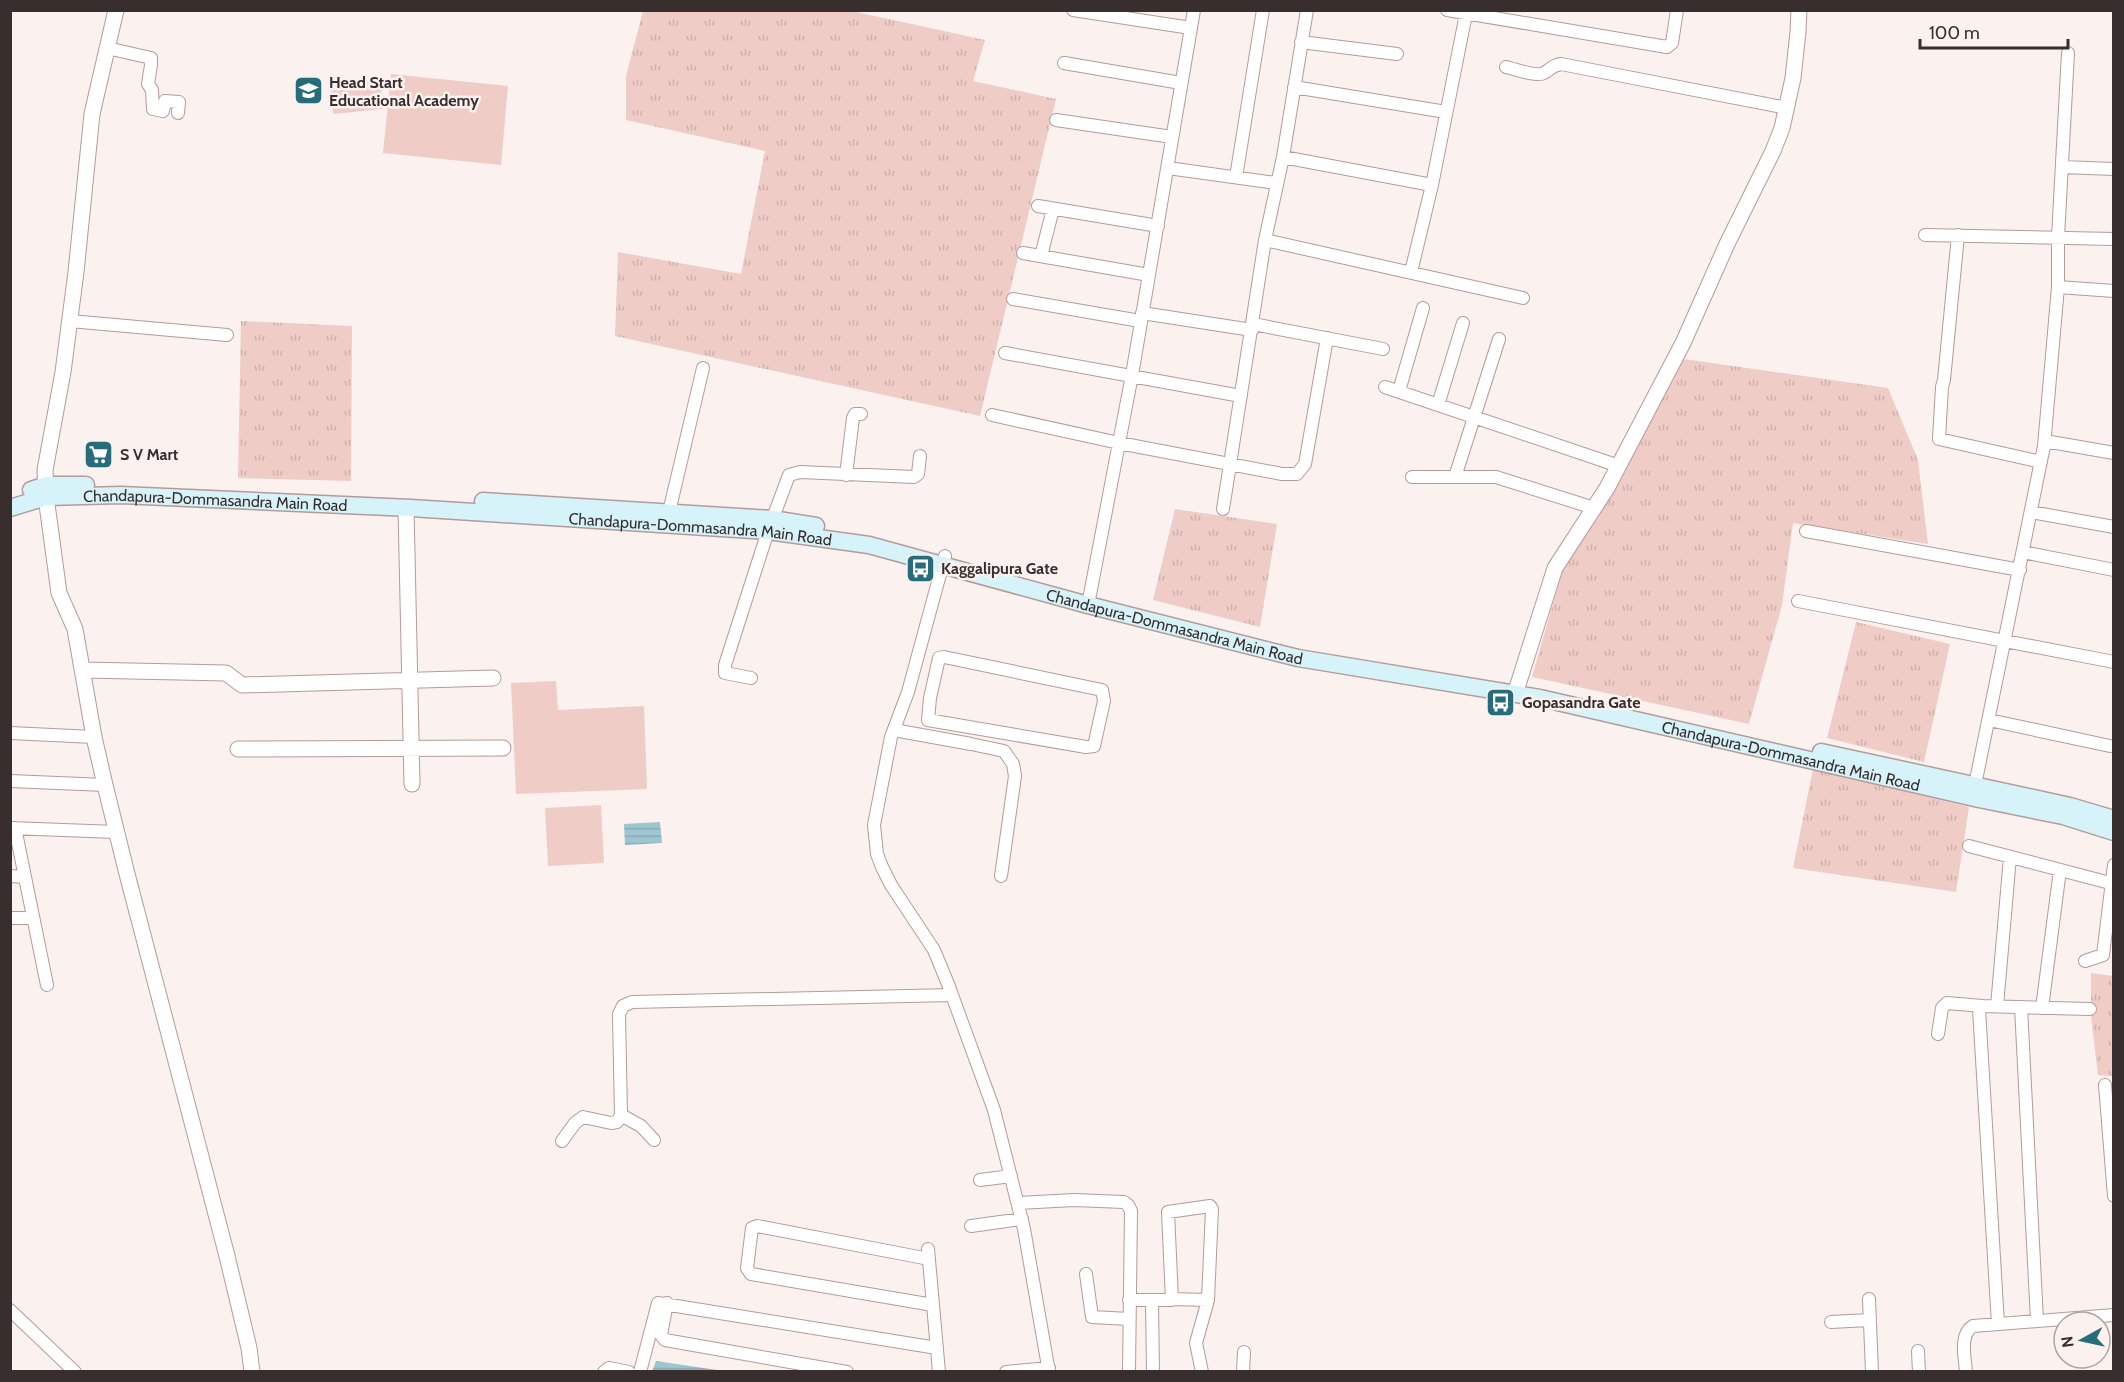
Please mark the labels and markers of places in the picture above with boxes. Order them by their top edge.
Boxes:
place label: Head Start Educational Academy [329,73,479,110]
school or university icon: Head Start Educational Academy [292,75,324,107]
supermarket icon: S V Mart [83,438,115,470]
place label: S V Mart [120,445,179,464]
bus stop icon: Kaggalipura Gate [904,552,936,584]
place label: Kaggalipura Gate [941,559,1058,578]
bus stop icon: Gopasandra Gate [1485,686,1517,718]
place label: Gopasandra Gate [1522,693,1640,712]

